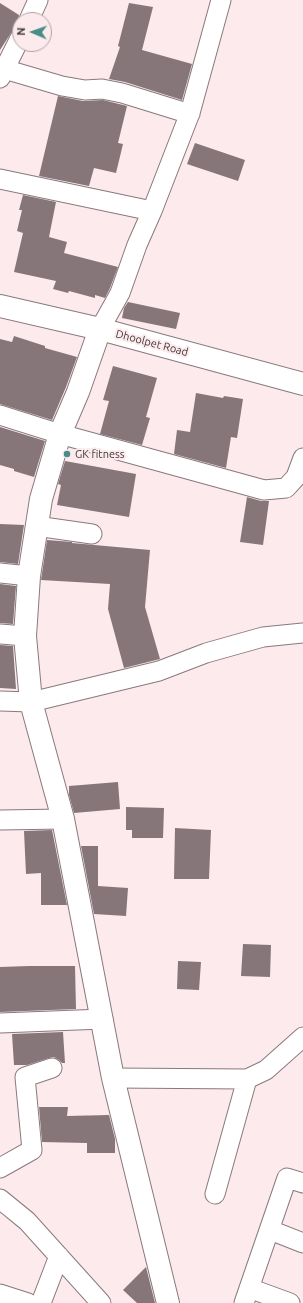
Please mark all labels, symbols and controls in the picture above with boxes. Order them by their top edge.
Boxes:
north arrow [12,12,52,52]
text: N [15,27,27,36]
street label: Dhoolpet Road [114,327,190,359]
place label: GK fitness [75,447,125,461]
marker: GK fitness [62,449,72,459]

